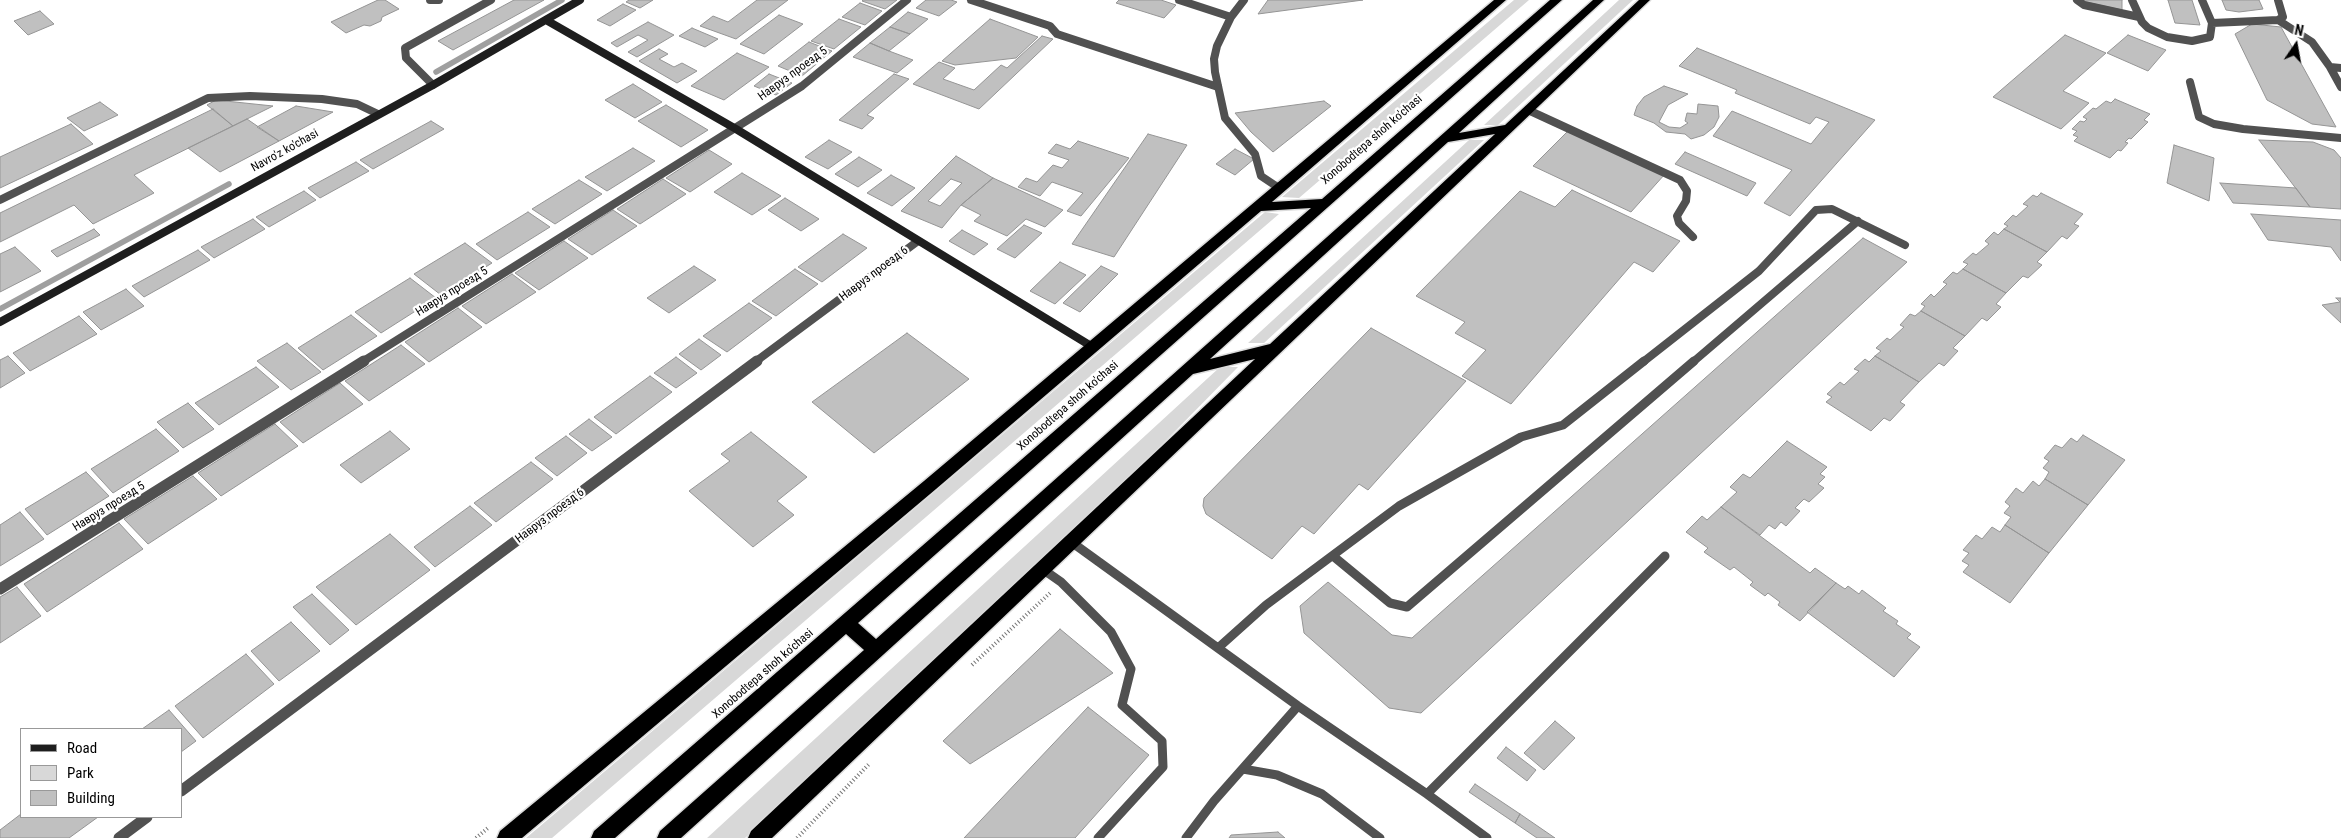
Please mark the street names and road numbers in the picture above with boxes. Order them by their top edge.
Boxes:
street label: Навруз проезд 5 [755,44,831,104]
street label: Xonobodtepa shoh ko'chasi [1318,92,1426,188]
street label: Navro'z ko'chasi [249,127,321,175]
street label: Навруз проезд 6 [837,243,911,305]
street label: Навруз проезд 5 [413,264,491,320]
street label: Xonobodtepa shoh ko'chasi [1014,358,1122,454]
street label: Навруз проезд 5 [70,479,148,535]
street label: Навруз проезд 6 [513,485,587,547]
street label: Xonobodtepa shoh ko'chasi [709,626,817,722]

